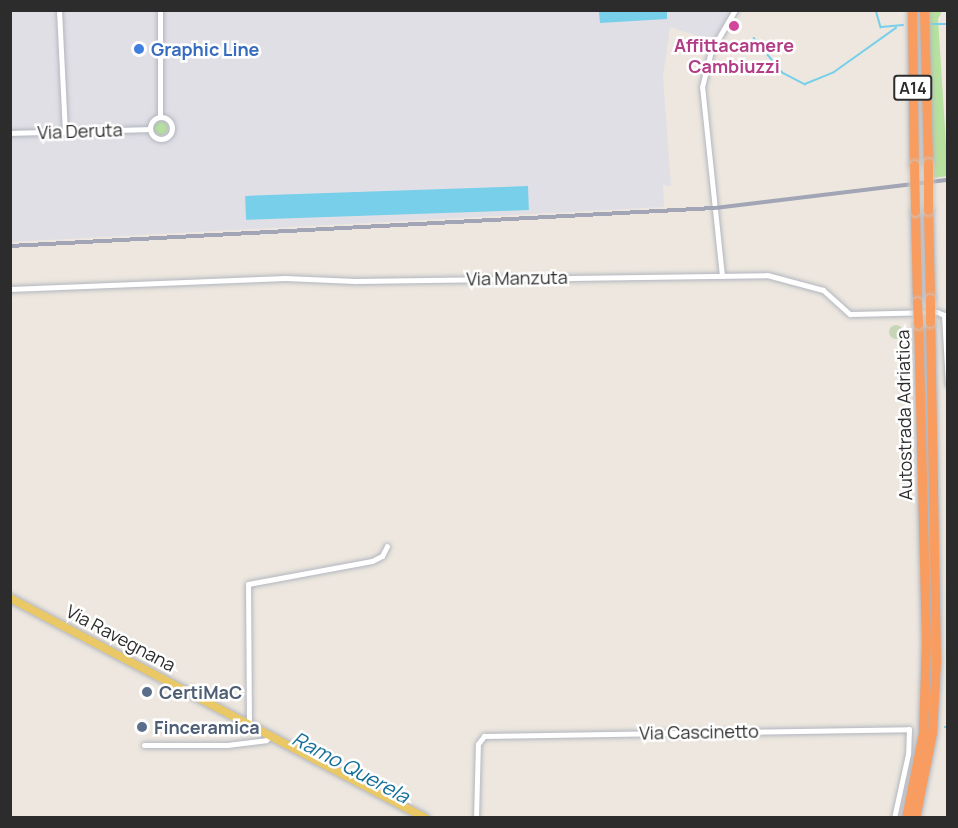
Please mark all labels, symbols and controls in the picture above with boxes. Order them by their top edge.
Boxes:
marker: Affittacamere Cambiuzzi [727,19,741,33]
place label: Affittacamere Cambiuzzi [674,35,794,78]
place label: Graphic Line [151,38,259,60]
marker: Graphic Line [132,42,146,56]
road number: A14 [892,75,934,101]
street label: Via Deruta [37,119,123,143]
street label: Via Manzuta [466,266,568,290]
street label: Autostrada Adriatica [892,330,916,500]
street label: Via Ravegnana [63,600,179,676]
place label: CertiMaC [159,681,242,703]
marker: CertiMaC [140,685,154,699]
place label: Finceramica [154,716,260,738]
marker: Finceramica [135,720,149,734]
street label: Via Cascinetto [639,720,759,744]
water label: Ramo Querela [288,726,414,808]

